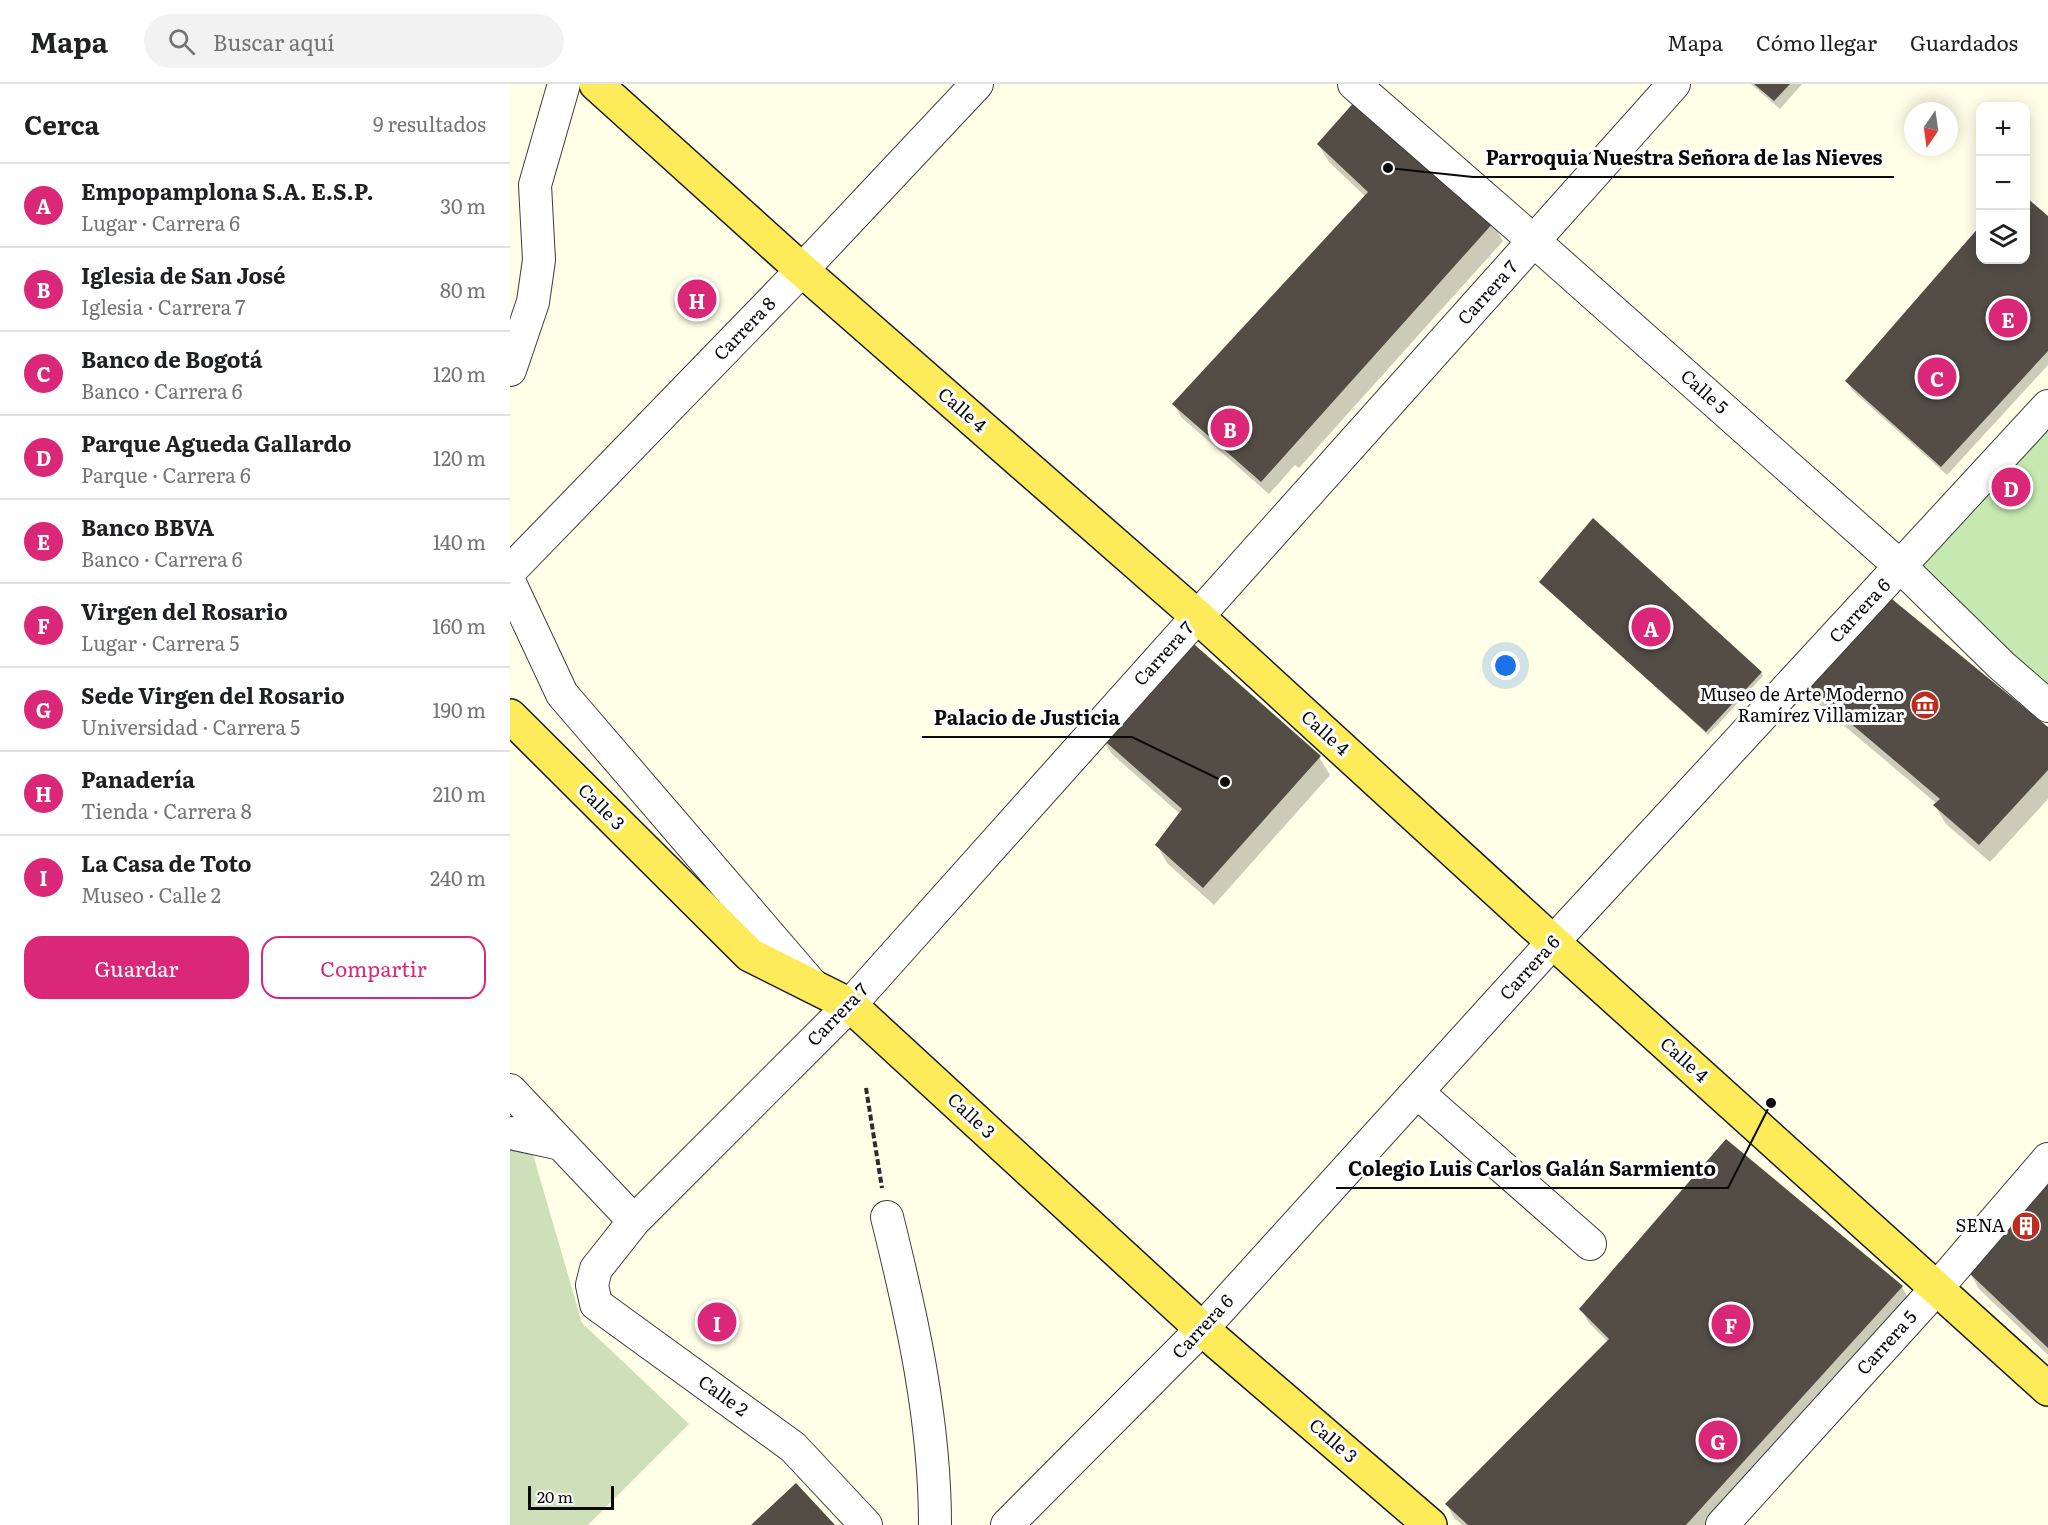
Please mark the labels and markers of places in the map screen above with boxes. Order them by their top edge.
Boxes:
callout: Parroquia Nuestra Señora de las Nieves [1473,139,1894,177]
pin: H [678,276,717,322]
pin: E [1988,296,2028,340]
pin: C [1918,354,1956,400]
pin: B [1210,406,1250,450]
pin: D [1992,464,2030,510]
pin: A [1632,604,1670,650]
place label: Museo de Arte Moderno Ramírez Villamizar [1699,680,1904,728]
museum icon: Museo de Arte Moderno Ramírez Villamizar [1909,689,1941,721]
callout: Palacio de Justicia [922,699,1132,737]
callout: Colegio Luis Carlos Galán Sarmiento [1336,1150,1728,1188]
building icon: SENA [2010,1210,2042,1242]
place label: SENA [1955,1211,2005,1238]
pin: I [698,1300,736,1344]
pin: F [1712,1302,1750,1346]
pin: G [1698,1418,1738,1462]

